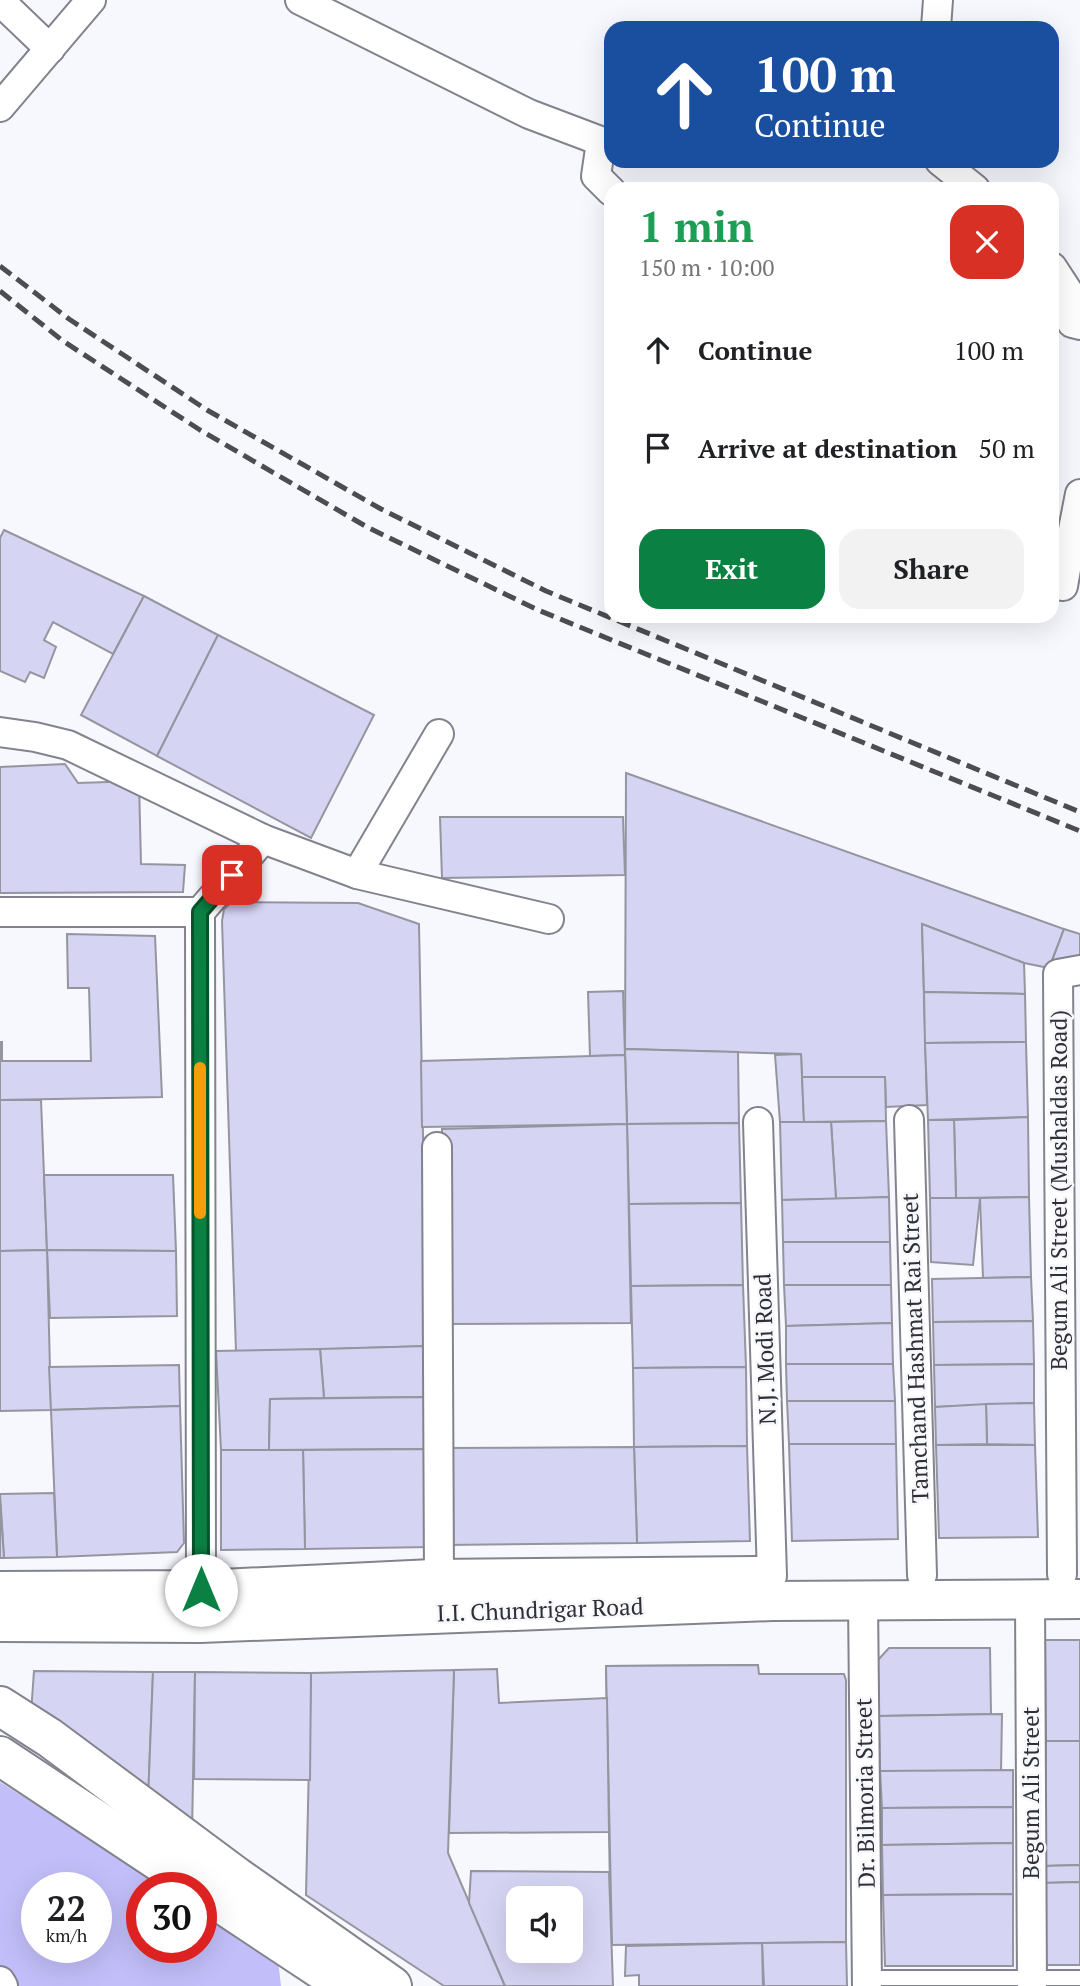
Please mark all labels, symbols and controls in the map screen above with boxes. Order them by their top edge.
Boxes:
text: 100 m [754,41,896,106]
icon: ahead [639,49,730,140]
text: Continue [754,104,886,146]
text: 1 min [639,198,754,254]
button: close [950,205,1024,279]
text: 150 m · 10:00 [639,252,774,283]
icon: ahead [639,331,677,369]
text: Continue [698,333,812,367]
text: 100 m [954,333,1024,367]
icon: arrive [639,429,677,467]
text: Arrive at destination [698,431,957,465]
text: 50 m [978,431,1035,465]
button: Exit [639,529,825,609]
button: Share [839,529,1024,609]
pin [202,845,262,905]
icon: arrive [213,856,251,894]
street label: Begum Ali Street (Mushaldas Road) [1043,1010,1074,1370]
street label: Tamchand Hashmat Rai Street [894,1192,935,1504]
street label: N.J. Modi Road [746,1273,783,1425]
position arrow [164,1553,238,1627]
street label: I.I. Chundrigar Road [436,1590,644,1629]
street label: Dr. Bilmoria Street [847,1697,882,1888]
street label: Begum Ali Street [1015,1706,1046,1879]
speed limit sign: 30 [126,1872,217,1963]
text: 22 [47,1885,86,1931]
map controls [506,1886,583,1963]
button: sound [506,1886,583,1963]
text: km/h [46,1923,87,1947]

